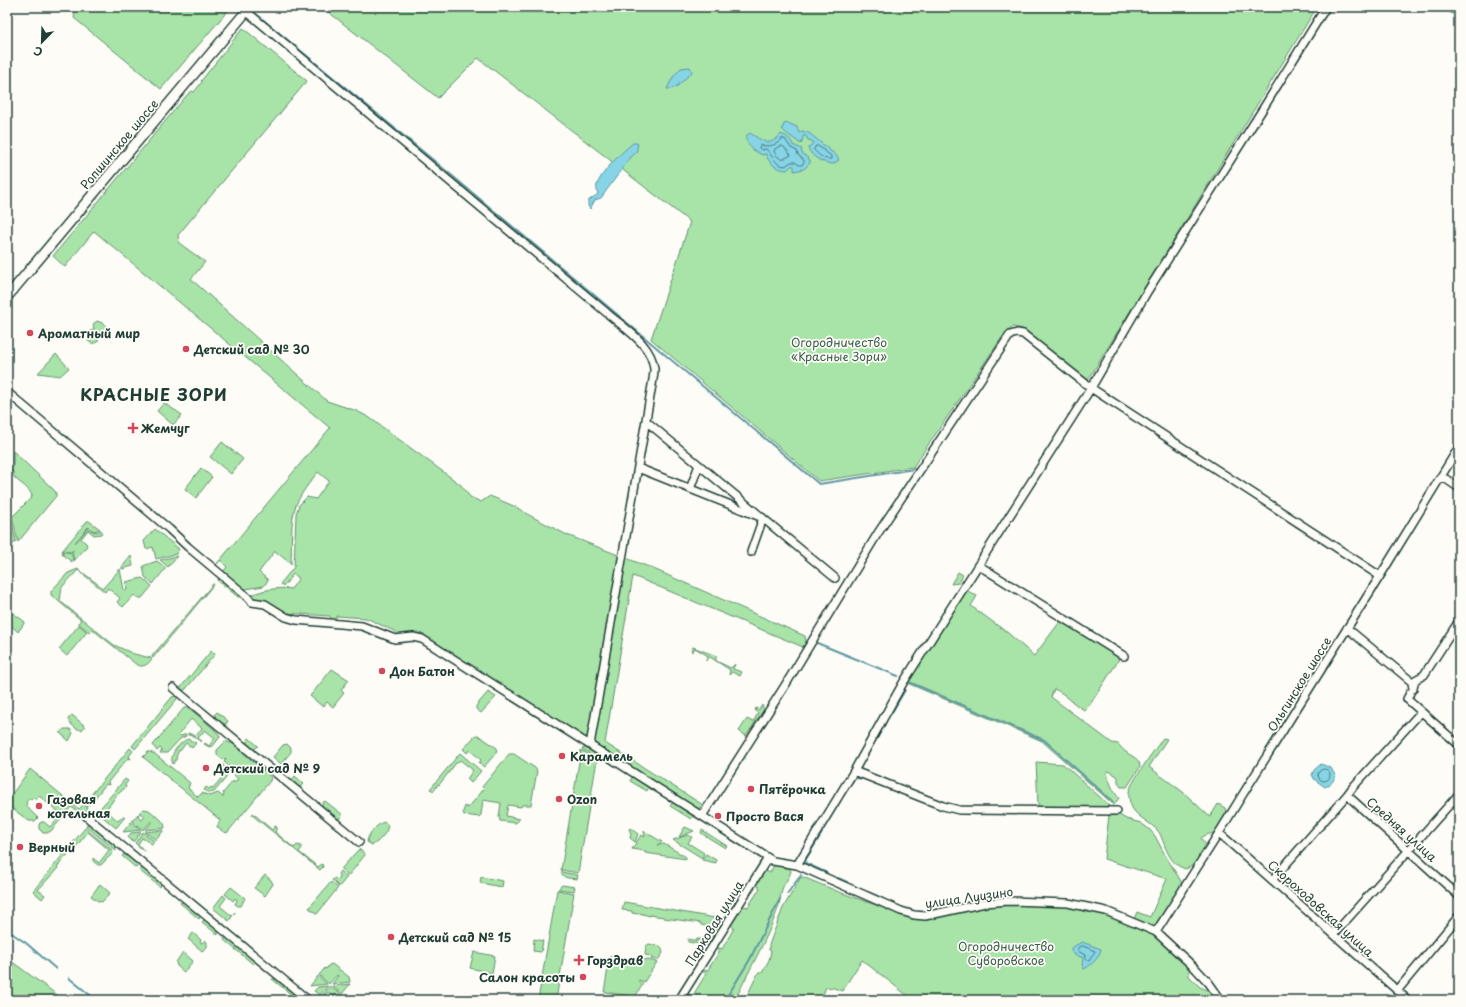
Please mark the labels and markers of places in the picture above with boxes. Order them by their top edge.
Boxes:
place label: Ароматный мир [37,324,140,342]
marker: Ароматный мир [25,328,35,338]
place label: Детский сад № 30 [193,340,310,358]
marker: Детский сад № 30 [181,344,191,354]
place label: Жемчуг [140,419,190,437]
marker: Жемчуг [128,423,138,433]
place label: Дон Батон [389,662,455,680]
marker: Дон Батон [377,666,387,676]
place label: Карамель [570,747,633,765]
marker: Карамель [557,751,567,761]
place label: Детский сад № 9 [213,759,321,777]
marker: Детский сад № 9 [201,763,211,773]
place label: Пятёрочка [759,780,826,798]
marker: Пятёрочка [746,784,756,794]
place label: Газовая котельная [47,790,110,822]
place label: Ozon [567,790,597,808]
marker: Ozon [554,794,564,804]
marker: Газовая котельная [34,801,44,811]
place label: Просто Вася [726,807,804,825]
marker: Просто Вася [713,811,723,821]
place label: Верный [28,838,75,856]
marker: Верный [15,842,25,852]
place label: Детский сад № 15 [398,928,512,946]
marker: Детский сад № 15 [386,932,396,942]
place label: Горздрав [587,951,643,969]
marker: Горздрав [574,955,584,965]
place label: Салон красоты [479,968,575,986]
marker: Салон красоты [578,972,588,982]

